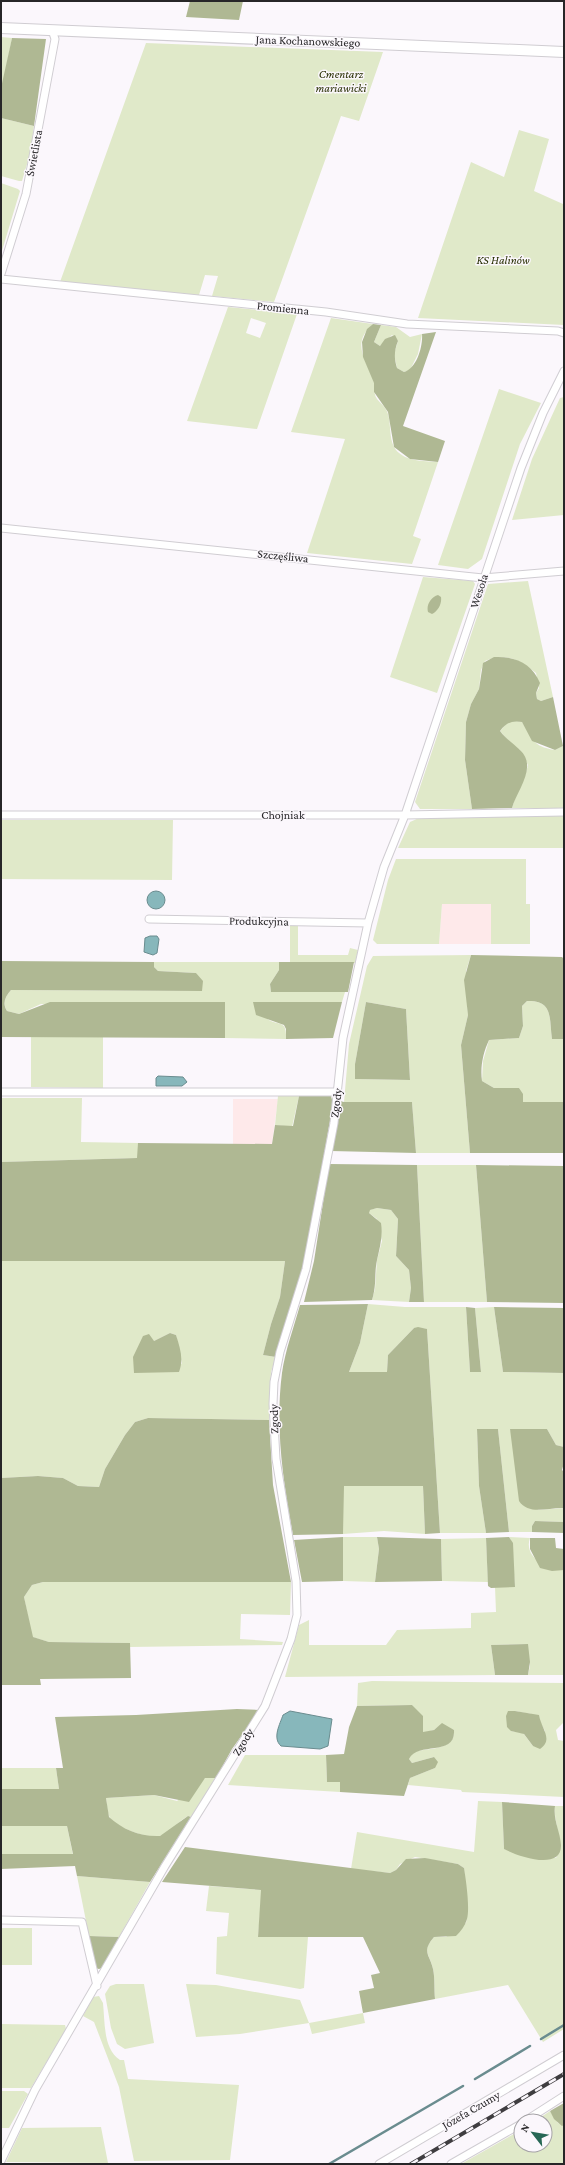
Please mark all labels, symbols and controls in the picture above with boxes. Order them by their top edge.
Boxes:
street label: Jana Kochanowskiego [254,32,361,50]
park label: Cmentarz mariawicki [315,67,367,95]
street label: Świetlista [23,128,45,177]
park label: KS Halinów [476,253,530,267]
street label: Promienna [256,298,310,318]
street label: Szczęśliwa [257,546,310,566]
street label: Wesoła [467,572,491,610]
street label: Chojniak [261,808,305,822]
street label: Produkcyjna [229,913,289,929]
street label: Zgody [327,1087,345,1119]
street label: Zgody [267,1404,281,1434]
street label: Zgody [229,1725,257,1758]
street label: Józefa Czumy [439,2087,503,2133]
north arrow [513,2113,553,2153]
text: N [517,2121,532,2134]

